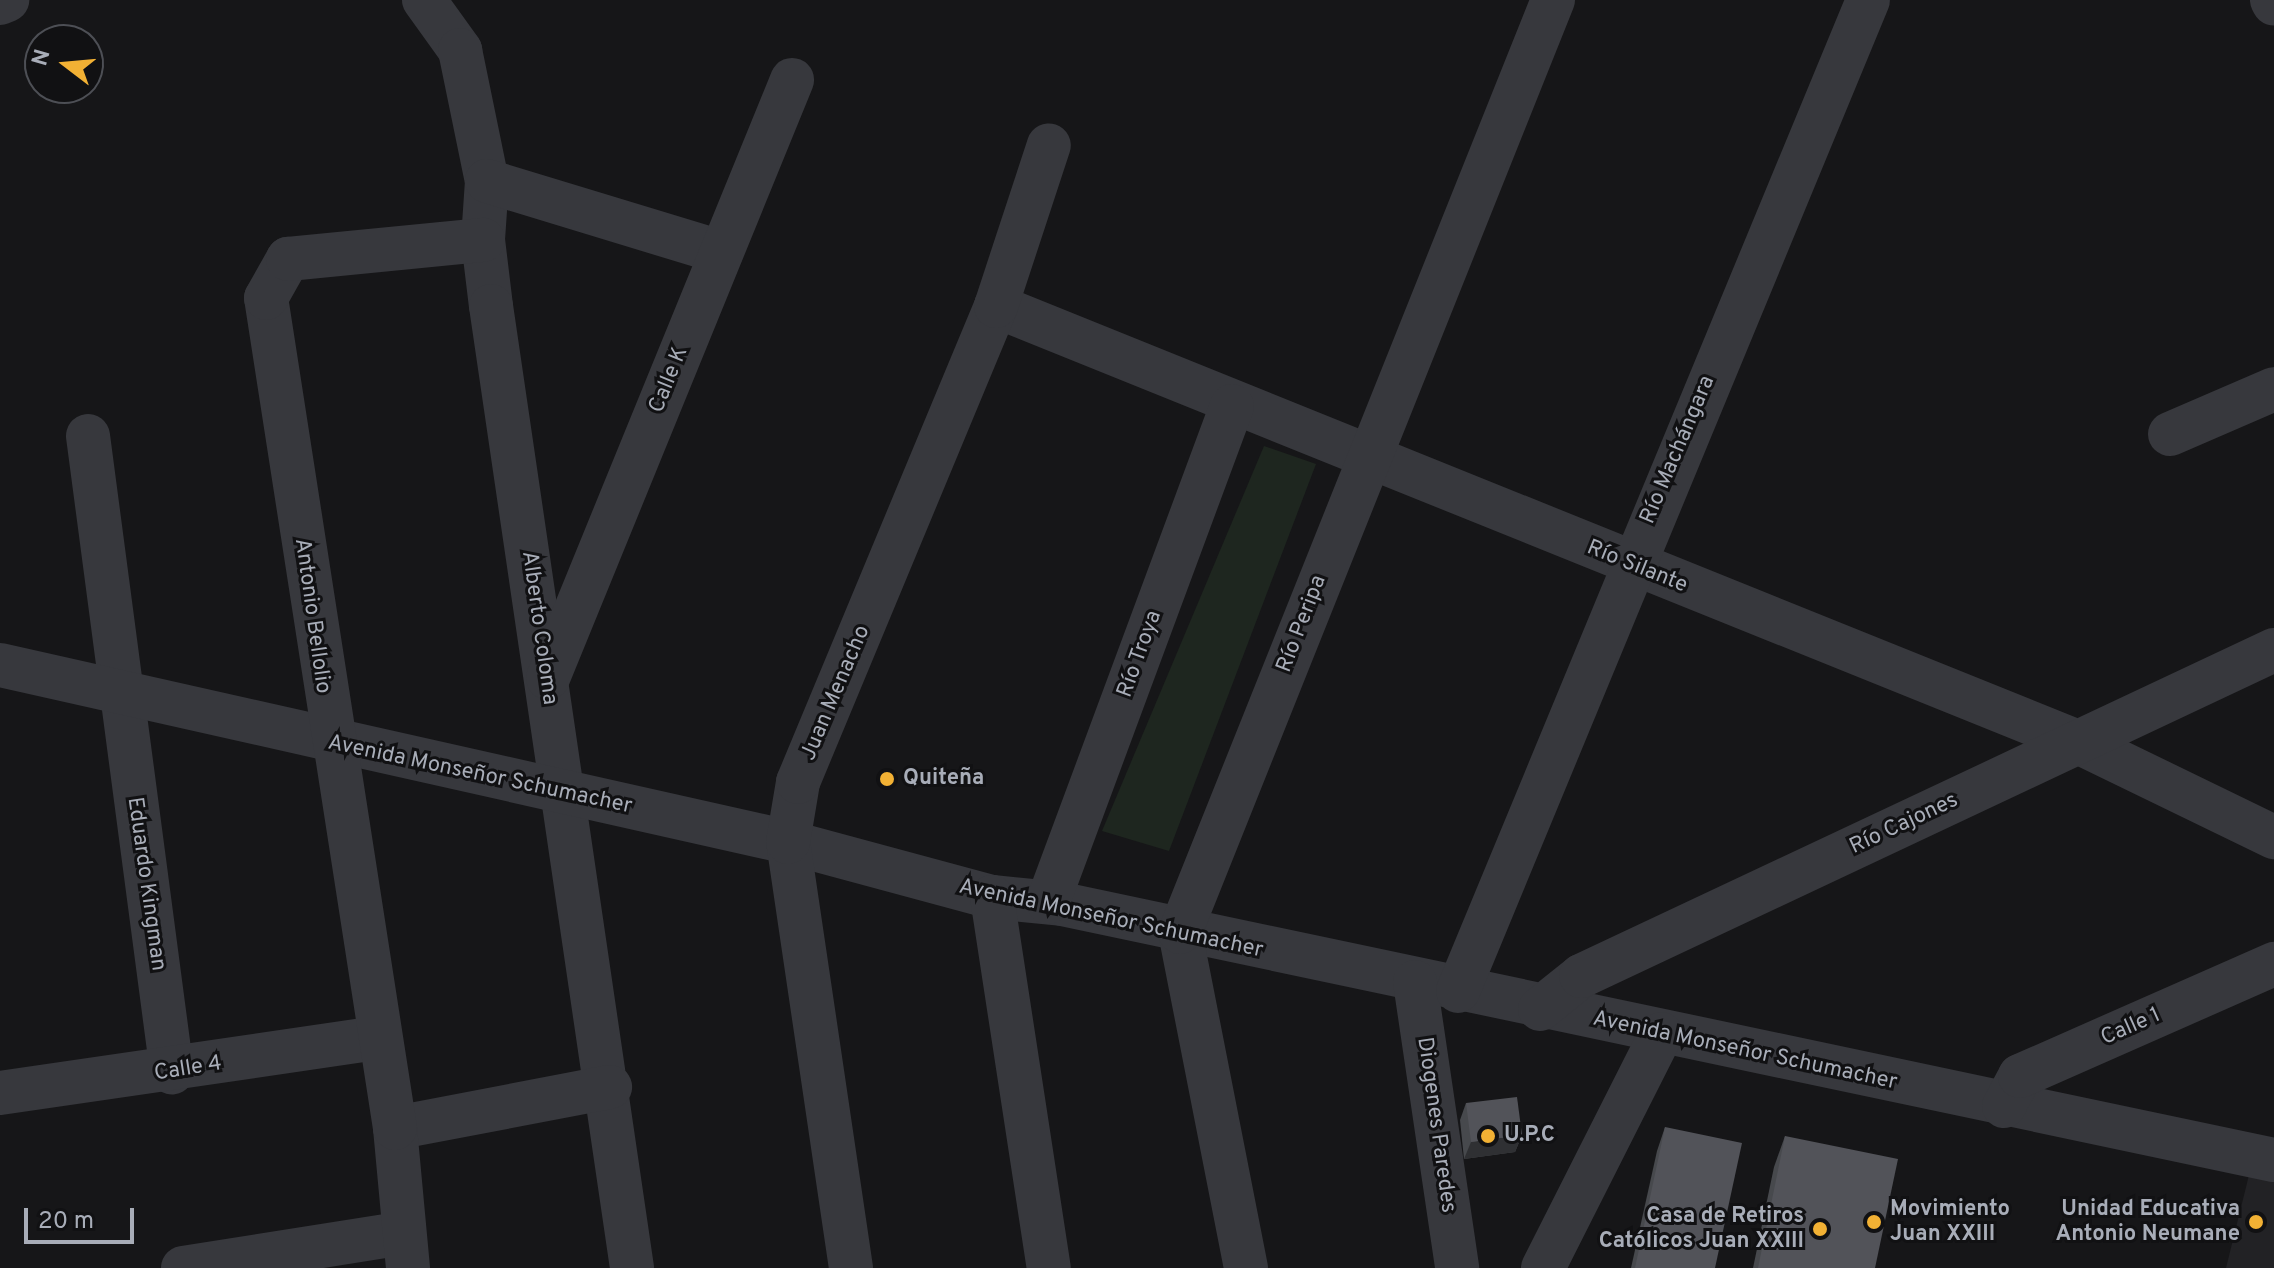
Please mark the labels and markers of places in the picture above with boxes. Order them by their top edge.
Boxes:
place label: Quiteña [903,766,984,792]
marker: Quiteña [878,770,896,788]
place label: U.P.C [1504,1123,1555,1149]
marker: U.P.C [1479,1127,1497,1145]
place label: Movimiento Juan XXIII [1890,1196,2010,1248]
place label: Unidad Educativa Antonio Neumane [2055,1196,2240,1248]
place label: Casa de Retiros Católicos Juan XXIII [1599,1203,1804,1254]
marker: Movimiento Juan XXIII [1865,1213,1883,1231]
marker: Unidad Educativa Antonio Neumane [2247,1213,2265,1231]
marker: Casa de Retiros Católicos Juan XXIII [1811,1220,1829,1238]

